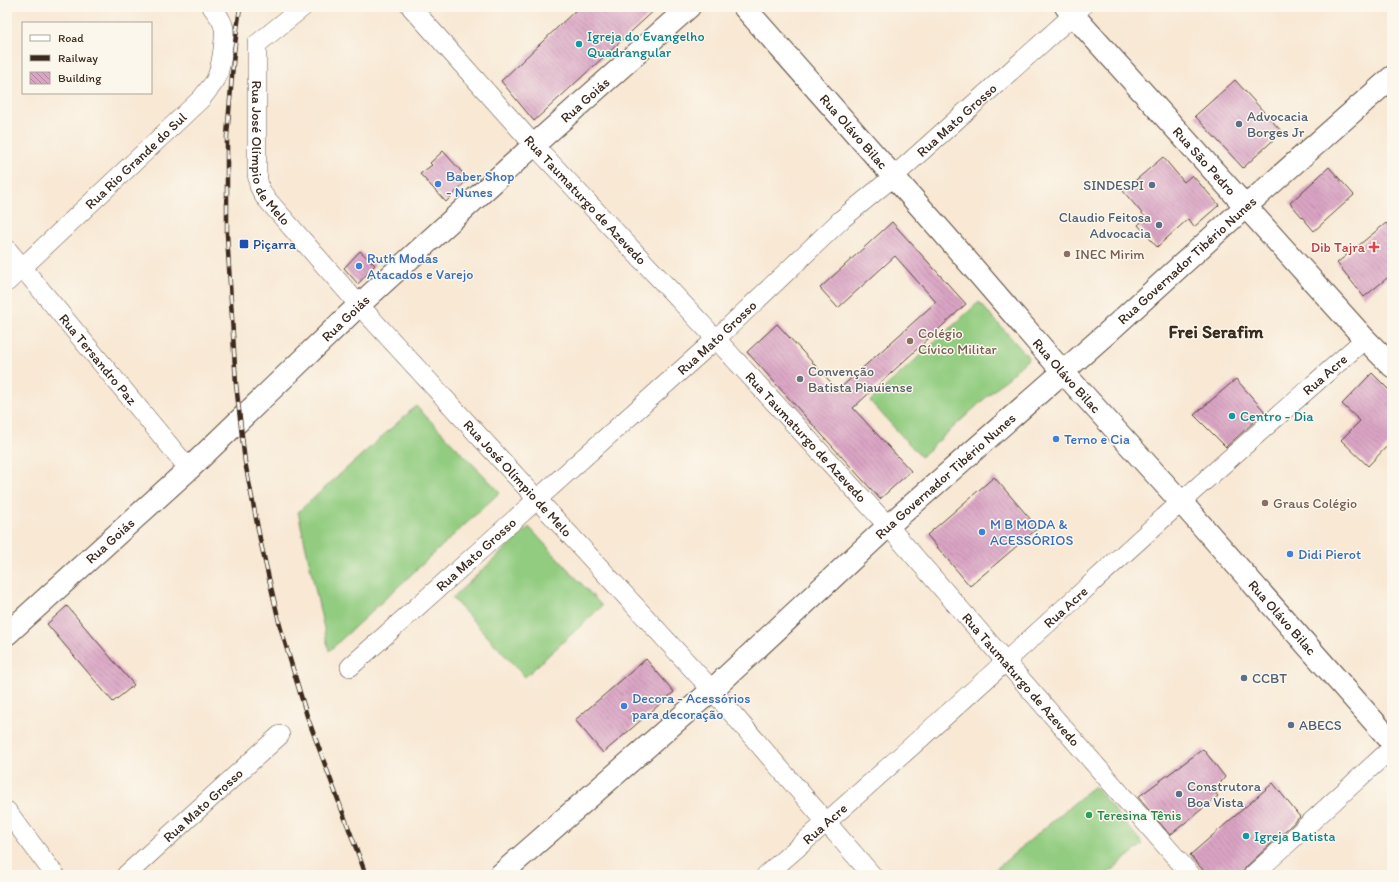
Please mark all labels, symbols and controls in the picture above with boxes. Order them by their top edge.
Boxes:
legend [22,22,152,94]
place label: Igreja do Evangelho Quadrangular [587,28,705,61]
text: Road [58,31,84,45]
marker: Igreja do Evangelho Quadrangular [574,39,584,49]
text: Railway [58,51,98,65]
text: Building [58,71,102,85]
street label: Rua Goiás [557,74,613,127]
street label: Rua José Olímpio de Melo [248,80,294,229]
street label: Rua Mato Grosso [913,80,1001,161]
street label: Rua Olávo Bilac [816,91,891,173]
place label: Advocacia Borges Jr [1247,108,1309,141]
street label: Rua Rio Grande do Sul [82,109,190,213]
marker: Advocacia Borges Jr [1234,119,1244,129]
street label: Rua São Pedro [1169,123,1239,199]
street label: Rua Taumaturgo de Azevedo [520,132,650,268]
place label: Baber Shop - Nunes [446,168,515,201]
place label: SINDESPI [1083,177,1144,194]
marker: Baber Shop - Nunes [433,179,443,189]
marker: SINDESPI [1147,180,1157,190]
street label: Rua Governador Tibério Nunes [1114,193,1260,328]
place label: Claudio Feitosa Advocacia [1059,209,1152,242]
marker: Claudio Feitosa Advocacia [1154,220,1164,230]
place label: Piçarra [253,236,297,253]
marker: Piçarra [238,238,250,250]
place label: Dib Tajra [1311,239,1366,256]
marker: Dib Tajra [1368,241,1380,253]
place label: INEC Mirim [1075,246,1145,263]
marker: INEC Mirim [1062,249,1072,259]
place label: Ruth Modas Atacados e Varejo [367,250,474,283]
marker: Ruth Modas Atacados e Varejo [354,261,364,271]
street label: Rua Goiás [318,292,373,345]
street label: Rua Mato Grosso [674,297,760,379]
street label: Rua Tersandro Paz [55,311,141,409]
district label: Frei Serafim [1168,321,1264,343]
place label: Colégio Cívico Militar [918,325,998,358]
street label: Rua Olávo Bilac [1029,335,1104,417]
marker: Colégio Cívico Militar [905,336,915,346]
street label: Rua Acre [1299,351,1351,399]
place label: Convenção Batista Piauiense [808,363,913,396]
street label: Rua Taumaturgo de Azevedo [742,369,870,506]
marker: Convenção Batista Piauiense [795,374,805,384]
place label: Centro - Dia [1240,408,1314,425]
street label: Rua Governador Tibério Nunes [872,410,1019,543]
marker: Centro - Dia [1227,411,1237,421]
street label: Rua José Olímpio de Melo [460,416,575,541]
place label: Terno e Cia [1064,431,1130,448]
marker: Terno e Cia [1051,434,1061,444]
place label: Graus Colégio [1273,495,1357,512]
marker: Graus Colégio [1260,498,1270,508]
street label: Rua Goiás [82,514,138,568]
street label: Rua Mato Grosso [432,514,520,595]
place label: M B MODA & ACESSÓRIOS [990,516,1073,549]
marker: M B MODA & ACESSÓRIOS [977,527,987,537]
place label: Didi Pierot [1298,546,1361,563]
marker: Didi Pierot [1285,549,1295,559]
street label: Rua Olávo Bilac [1244,577,1320,659]
street label: Rua Acre [1040,583,1092,632]
street label: Rua Taumaturgo de Azevedo [958,609,1083,750]
place label: CCBT [1252,670,1287,687]
marker: CCBT [1239,673,1249,683]
place label: Decora - Acessórios para decoração [632,690,750,723]
marker: Decora - Acessórios para decoração [619,701,629,711]
place label: ABECS [1299,717,1342,734]
marker: ABECS [1286,720,1296,730]
street label: Rua Mato Grosso [160,765,247,846]
place label: Construtora Boa Vista [1187,778,1262,811]
marker: Construtora Boa Vista [1174,789,1184,799]
street label: Rua Acre [799,800,851,848]
place label: Teresina Tênis [1097,807,1181,824]
marker: Teresina Tênis [1084,810,1094,820]
place label: Igreja Batista [1254,828,1336,845]
marker: Igreja Batista [1241,831,1251,841]

